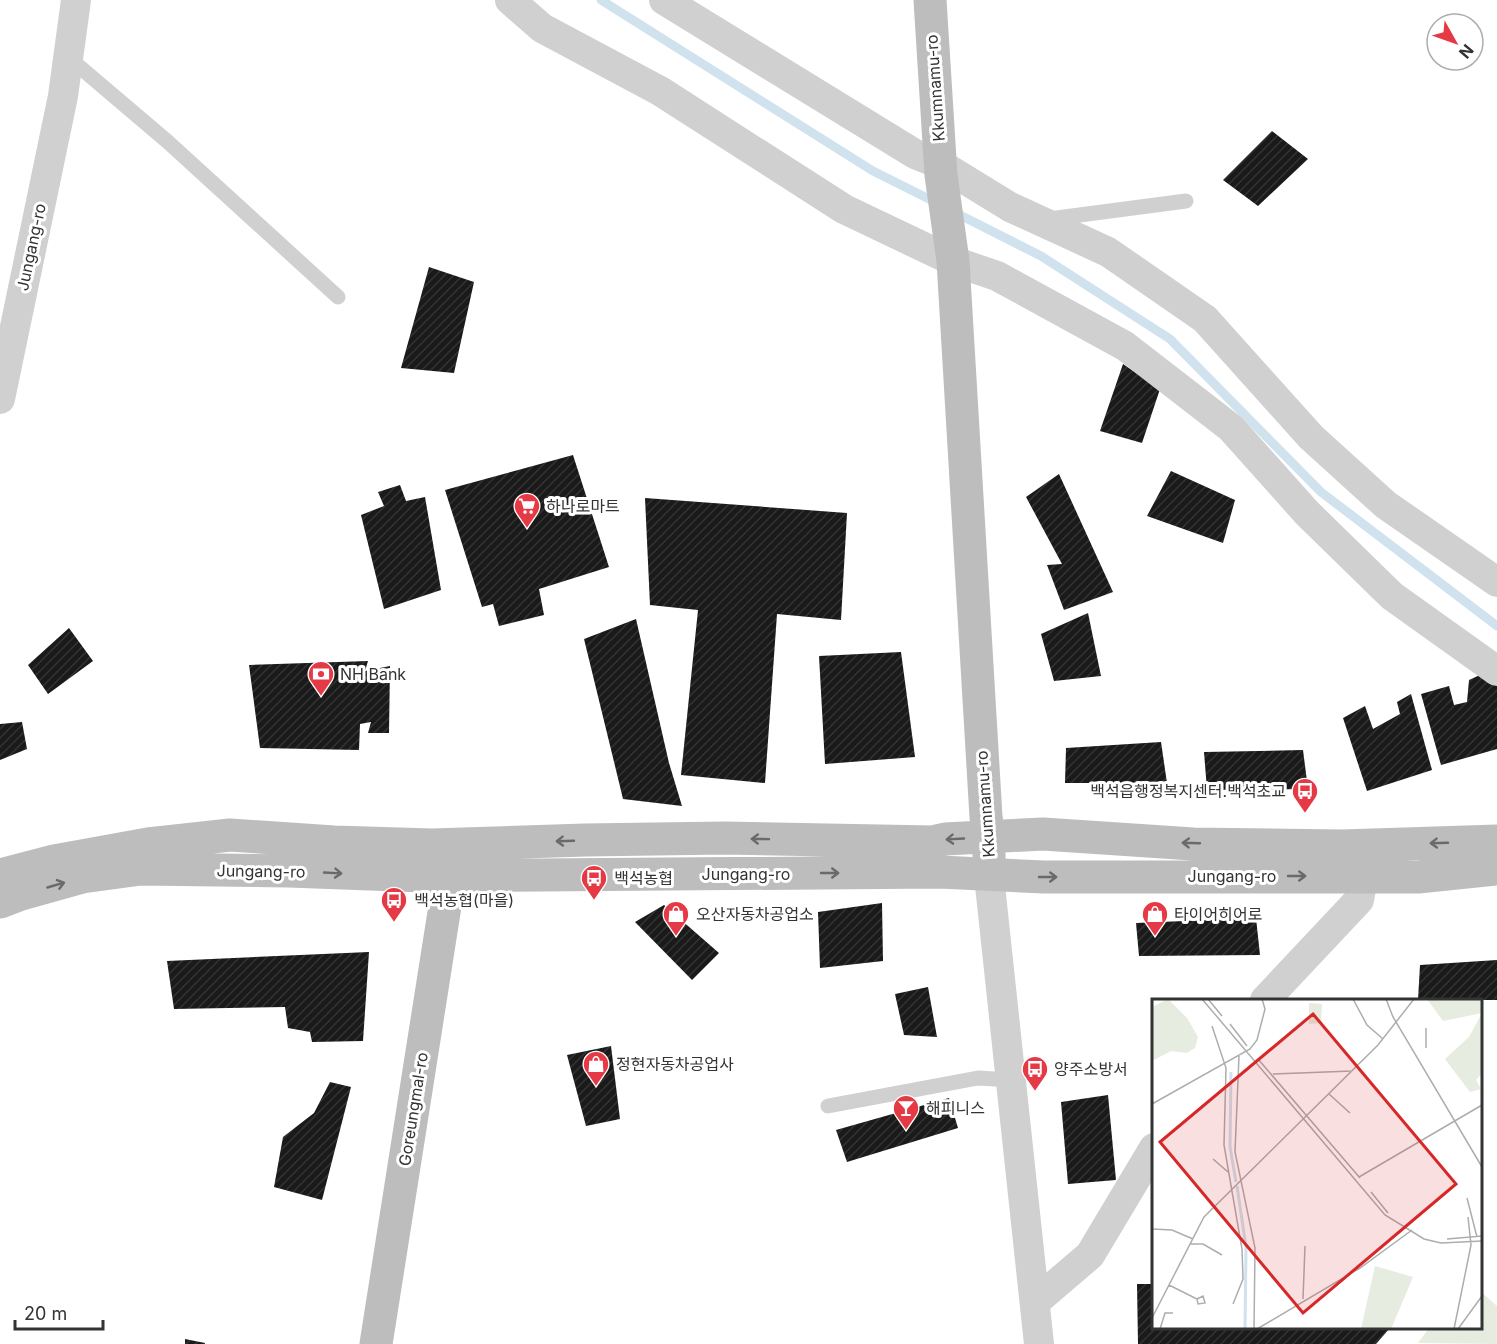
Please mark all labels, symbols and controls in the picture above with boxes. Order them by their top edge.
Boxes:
north arrow [1425,12,1485,72]
street label: Kkumnamu-ro [921,34,949,142]
text: N [1455,41,1478,63]
street label: Jungang-ro [12,201,50,293]
supermarket icon: 하나로마트 [512,491,542,529]
place label: 하나로마트 [546,496,620,516]
bank icon: NH Bank [306,659,336,697]
place label: NH Bank [340,664,406,684]
street label: Kkumnamu-ro [971,750,999,858]
bus stop icon: 백석읍행정복지센터.백석초교 [1290,776,1320,814]
place label: 백석읍행정복지센터.백석초교 [1090,781,1286,801]
one-way arrow [750,833,770,845]
one-way arrow [945,833,965,844]
one-way arrow [555,835,575,846]
one-way arrow [1429,837,1449,848]
one-way arrow [1182,838,1202,849]
street label: Jungang-ro [216,860,306,882]
bus stop icon: 백석농협 [579,863,609,901]
street label: Jungang-ro [702,864,790,884]
street label: Jungang-ro [1188,866,1276,886]
one-way arrow [322,867,342,878]
one-way arrow [819,867,839,879]
place label: 백석농협 [614,868,673,888]
one-way arrow [1287,870,1307,882]
one-way arrow [1037,871,1057,883]
one-way arrow [46,878,65,890]
bus stop icon: 백석농협(마을) [379,885,409,923]
place label: 백석농협(마을) [414,890,514,910]
shop icon: 오산자동차공업소 [661,899,691,937]
shop icon: 타이어히어로 [1140,899,1170,937]
place label: 오산자동차공업소 [696,904,814,924]
place label: 타이어히어로 [1174,904,1263,924]
inset map [1152,999,1482,1329]
shop icon: 정현자동차공업사 [581,1049,611,1087]
street label: Goreungmal-ro [394,1051,432,1167]
place label: 정현자동차공업사 [616,1054,734,1074]
bus stop icon: 양주소방서 [1020,1054,1050,1092]
place label: 양주소방서 [1054,1059,1128,1079]
bar icon: 해피니스 [891,1093,921,1131]
place label: 해피니스 [926,1098,985,1118]
scale bar [15,1293,104,1331]
text: 20 m [24,1303,67,1324]

